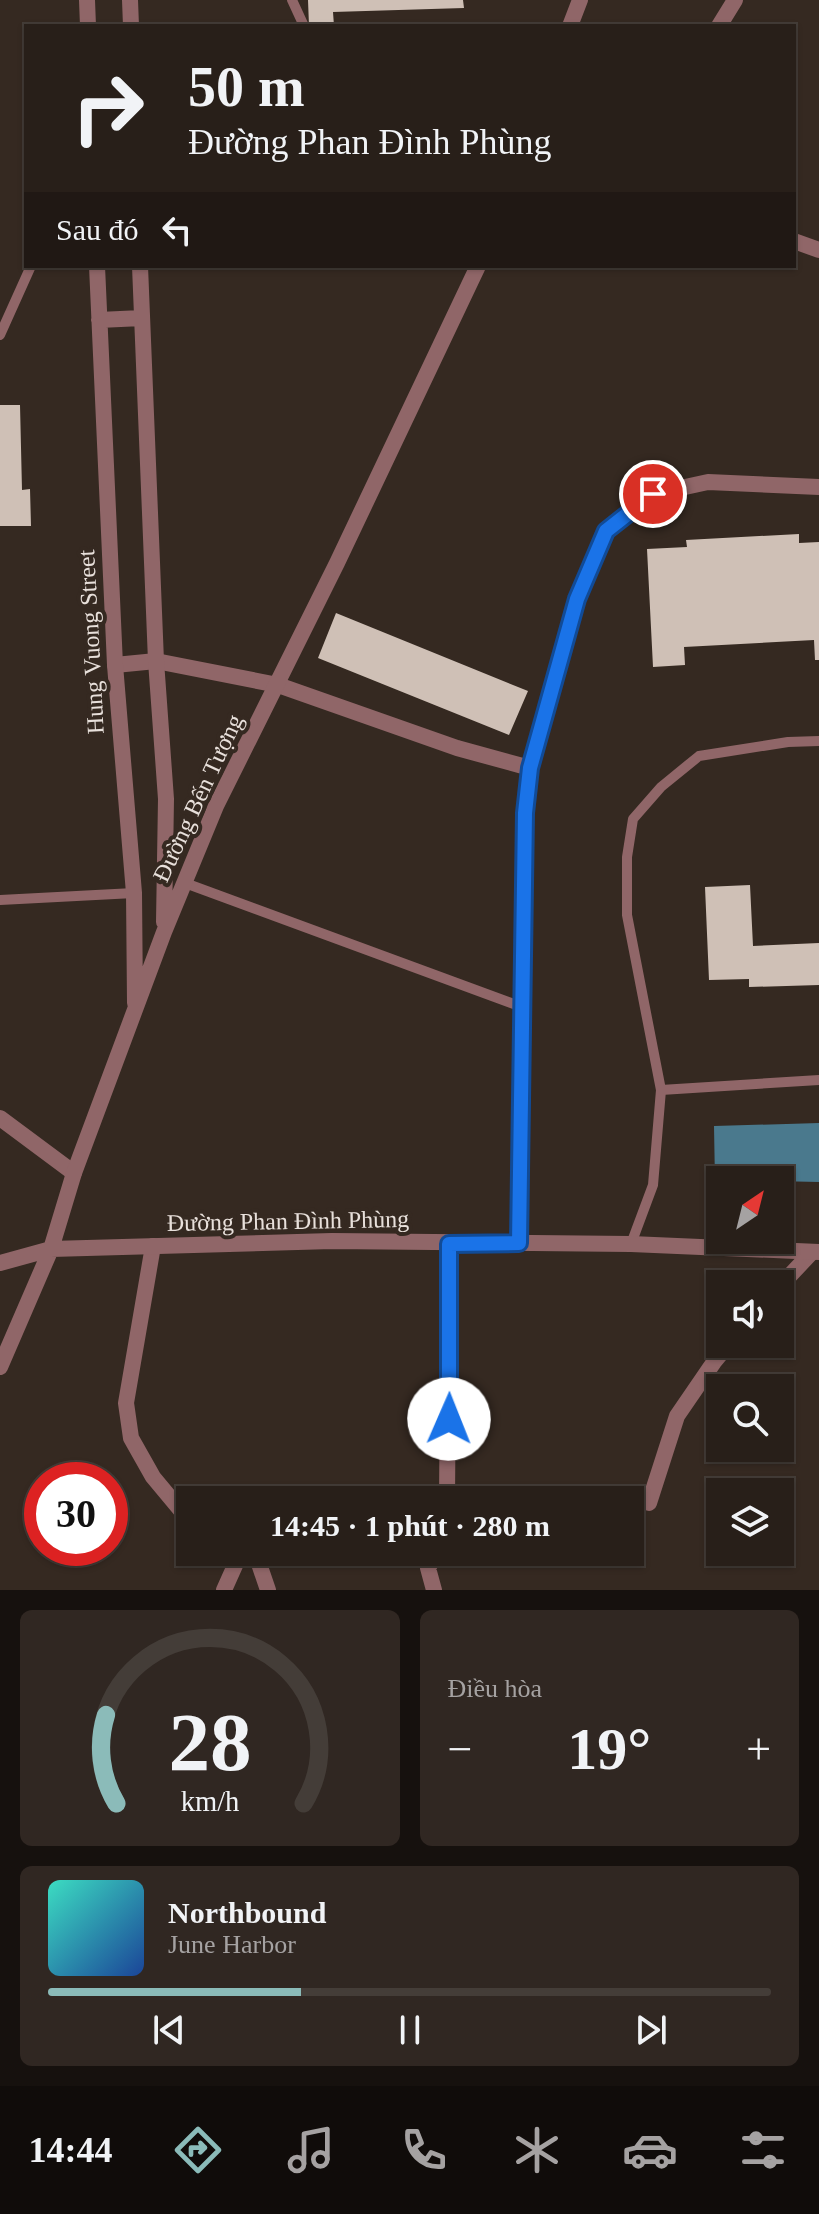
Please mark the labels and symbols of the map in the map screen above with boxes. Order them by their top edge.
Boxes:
pin [619,460,687,528]
street label: Hung Vuong Street [73,549,109,735]
street label: Đường Bến Tượng [148,710,248,886]
north arrow [706,1166,794,1254]
street label: Đường Phan Đình Phùng [167,1206,409,1236]
position arrow [407,1377,491,1461]
speed limit sign: 30 [24,1462,128,1566]

